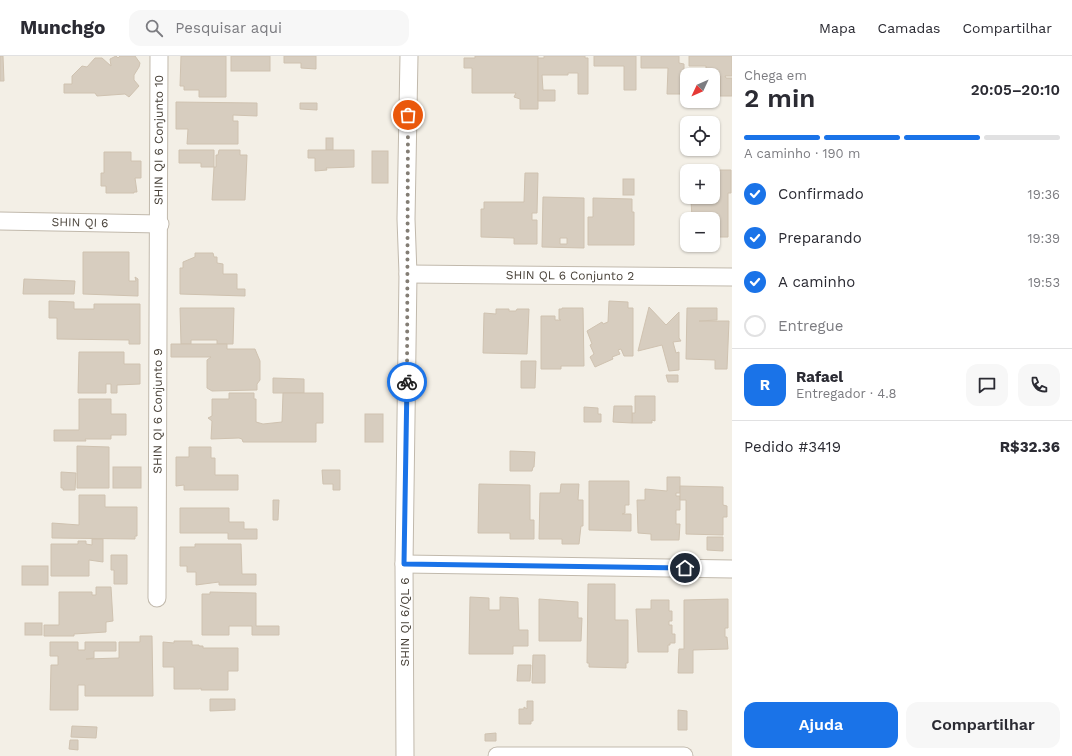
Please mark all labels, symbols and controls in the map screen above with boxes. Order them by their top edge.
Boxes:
search box [129,10,409,46]
text: Munchgo [20,16,105,39]
icon: search [143,17,165,39]
text: Pesquisar aqui [175,19,282,37]
text: Mapa [819,20,856,36]
text: Camadas [878,20,940,36]
text: Compartilhar [962,20,1052,36]
north arrow [680,68,720,108]
map controls [680,68,720,252]
text: Chega em [744,68,807,83]
street label: SHIN QI 6 Conjunto 10 [151,75,166,205]
text: 20:05–20:10 [971,81,1060,99]
text: 2 min [744,83,815,113]
pin [391,98,425,132]
icon: bag [397,104,419,126]
button: locate [680,116,720,156]
text: A caminho · 190 m [744,146,860,161]
button: + [680,164,720,204]
icon: check [744,183,766,205]
text: Confirmado [778,185,864,203]
text: 19:36 [1028,187,1060,202]
button: − [680,212,720,252]
street label: SHIN QI 6 [51,215,109,230]
icon: check [744,227,766,249]
text: Preparando [778,229,862,247]
text: 19:39 [1027,231,1060,246]
street label: SHIN QL 6 Conjunto 2 [506,268,634,283]
icon: check [744,271,766,293]
text: A caminho [778,273,855,291]
text: 19:53 [1028,275,1060,290]
text: Entregue [778,317,843,335]
street label: SHIN QI 6 Conjunto 9 [150,348,165,474]
courier [387,362,427,402]
button: chat [966,364,1008,406]
button: phone [1018,364,1060,406]
text: Rafael [796,368,843,386]
icon: bike [396,371,418,393]
text: R [760,376,770,394]
text: Entregador · 4.8 [796,386,897,401]
text: Pedido #3419 [744,438,841,456]
text: R$32.36 [1000,438,1060,456]
pin [668,551,702,585]
icon: home [674,557,696,579]
street label: SHIN QI 6/QL 6 [398,577,412,667]
button: Ajuda [744,702,898,748]
button: Compartilhar [906,702,1060,748]

